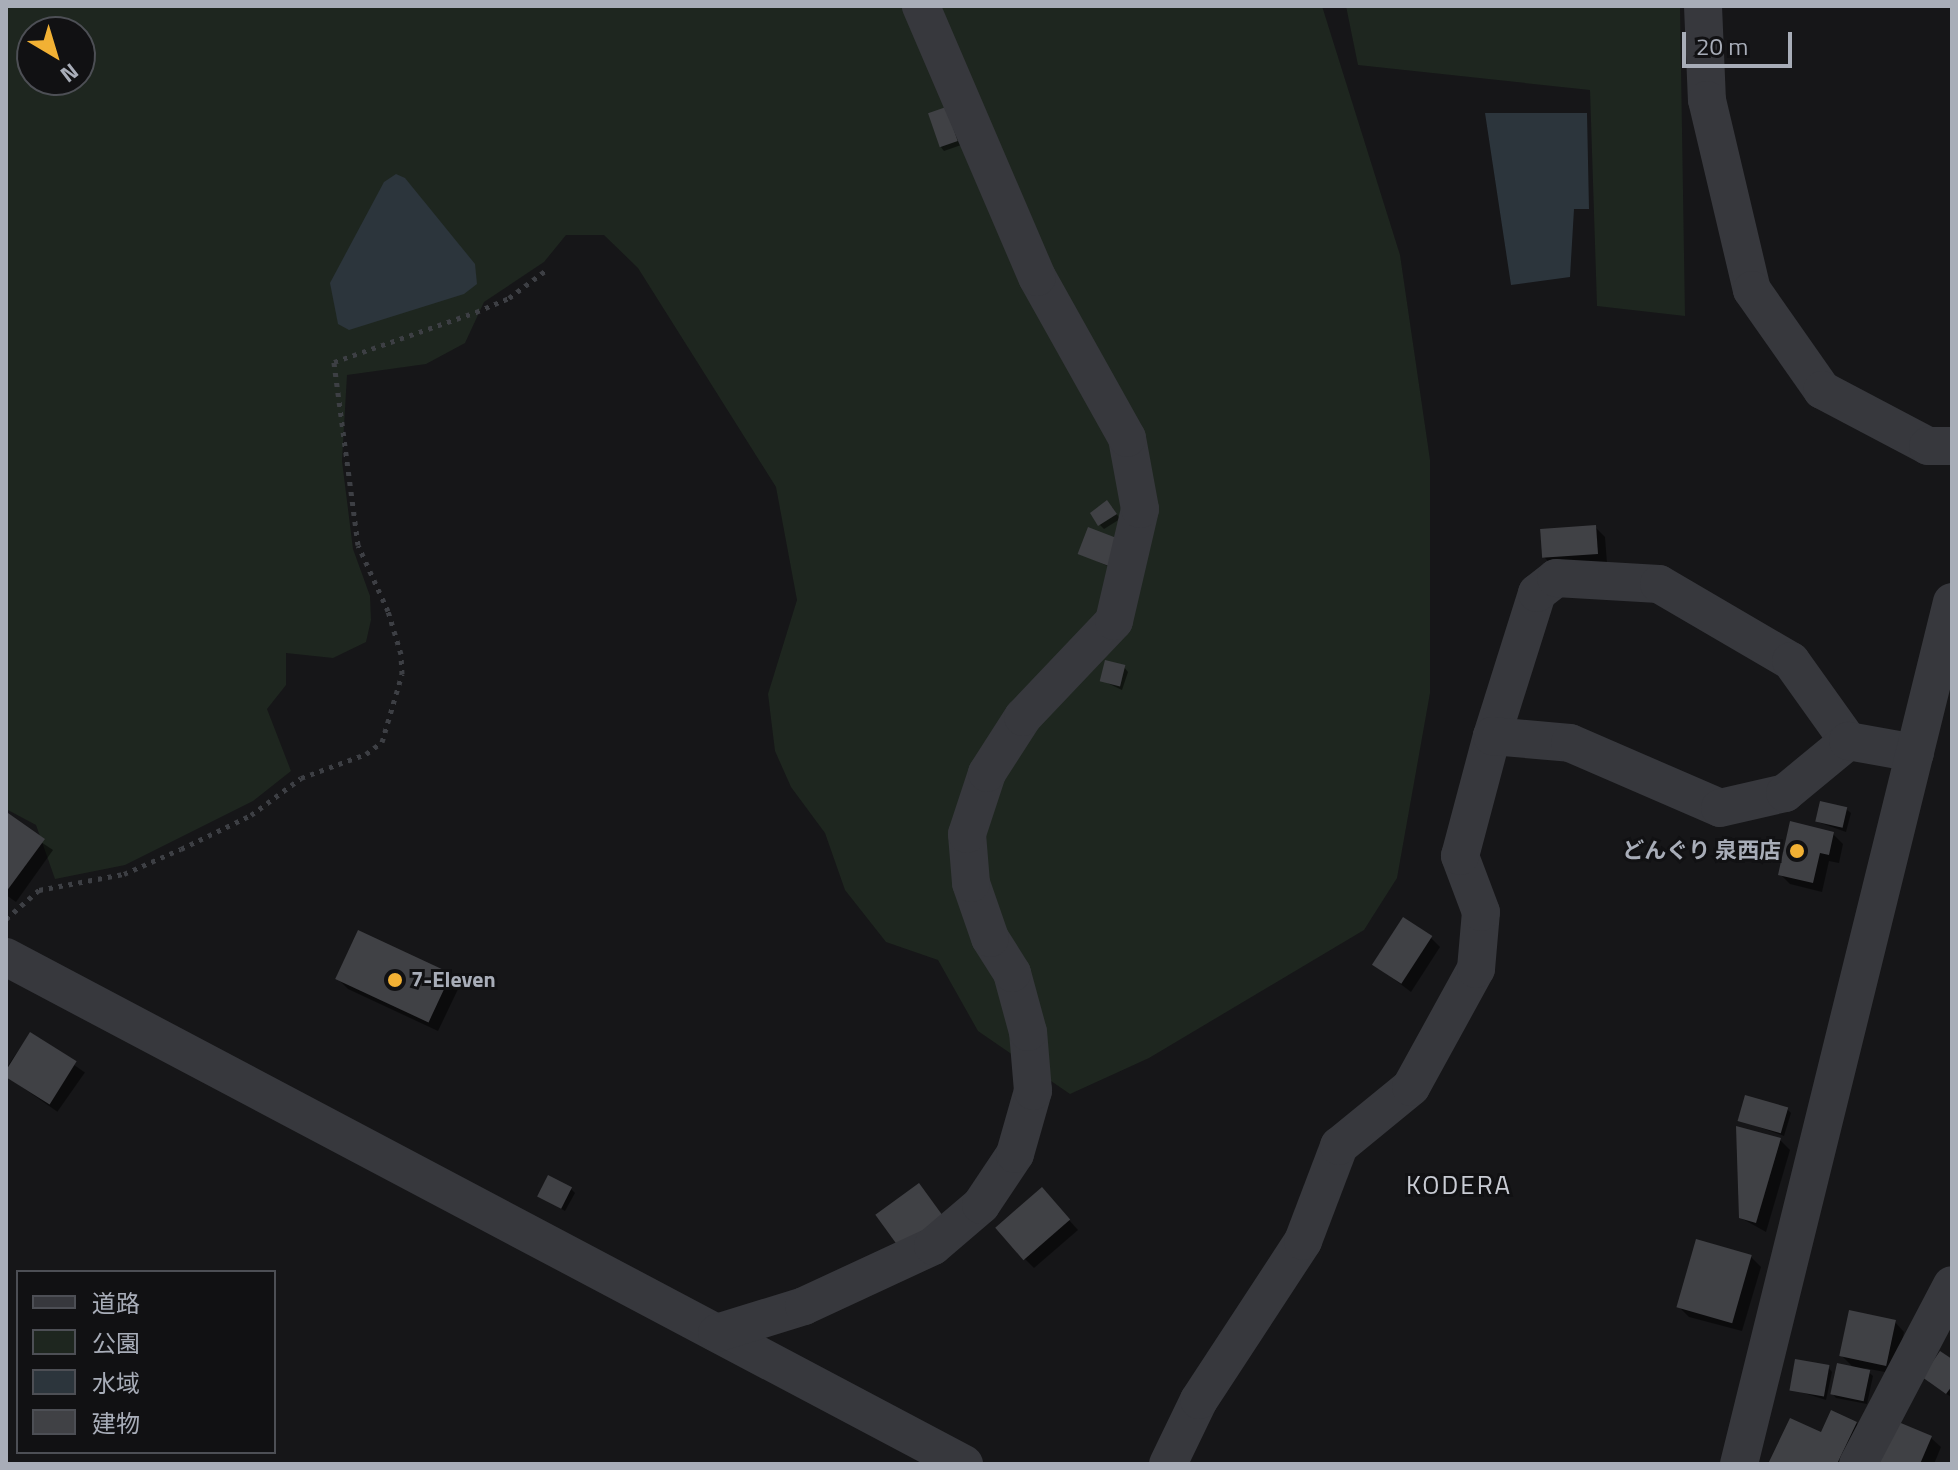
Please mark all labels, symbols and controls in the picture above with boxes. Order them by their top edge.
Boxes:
north arrow [16,16,96,96]
scale bar [1686,16,1796,66]
text: 20 m [1696,28,1748,64]
text: N [53,55,86,91]
place label: どんぐり 泉西店 [1622,838,1781,864]
marker: どんぐり 泉西店 [1788,842,1806,860]
place label: 7-Eleven [411,967,496,993]
marker: 7-Eleven [386,971,404,989]
district label: KODERA [1406,1169,1512,1201]
legend [16,1270,276,1454]
text: 道路 [92,1285,140,1321]
text: 公園 [92,1325,140,1361]
text: 水域 [92,1365,140,1401]
text: 建物 [92,1405,140,1441]

